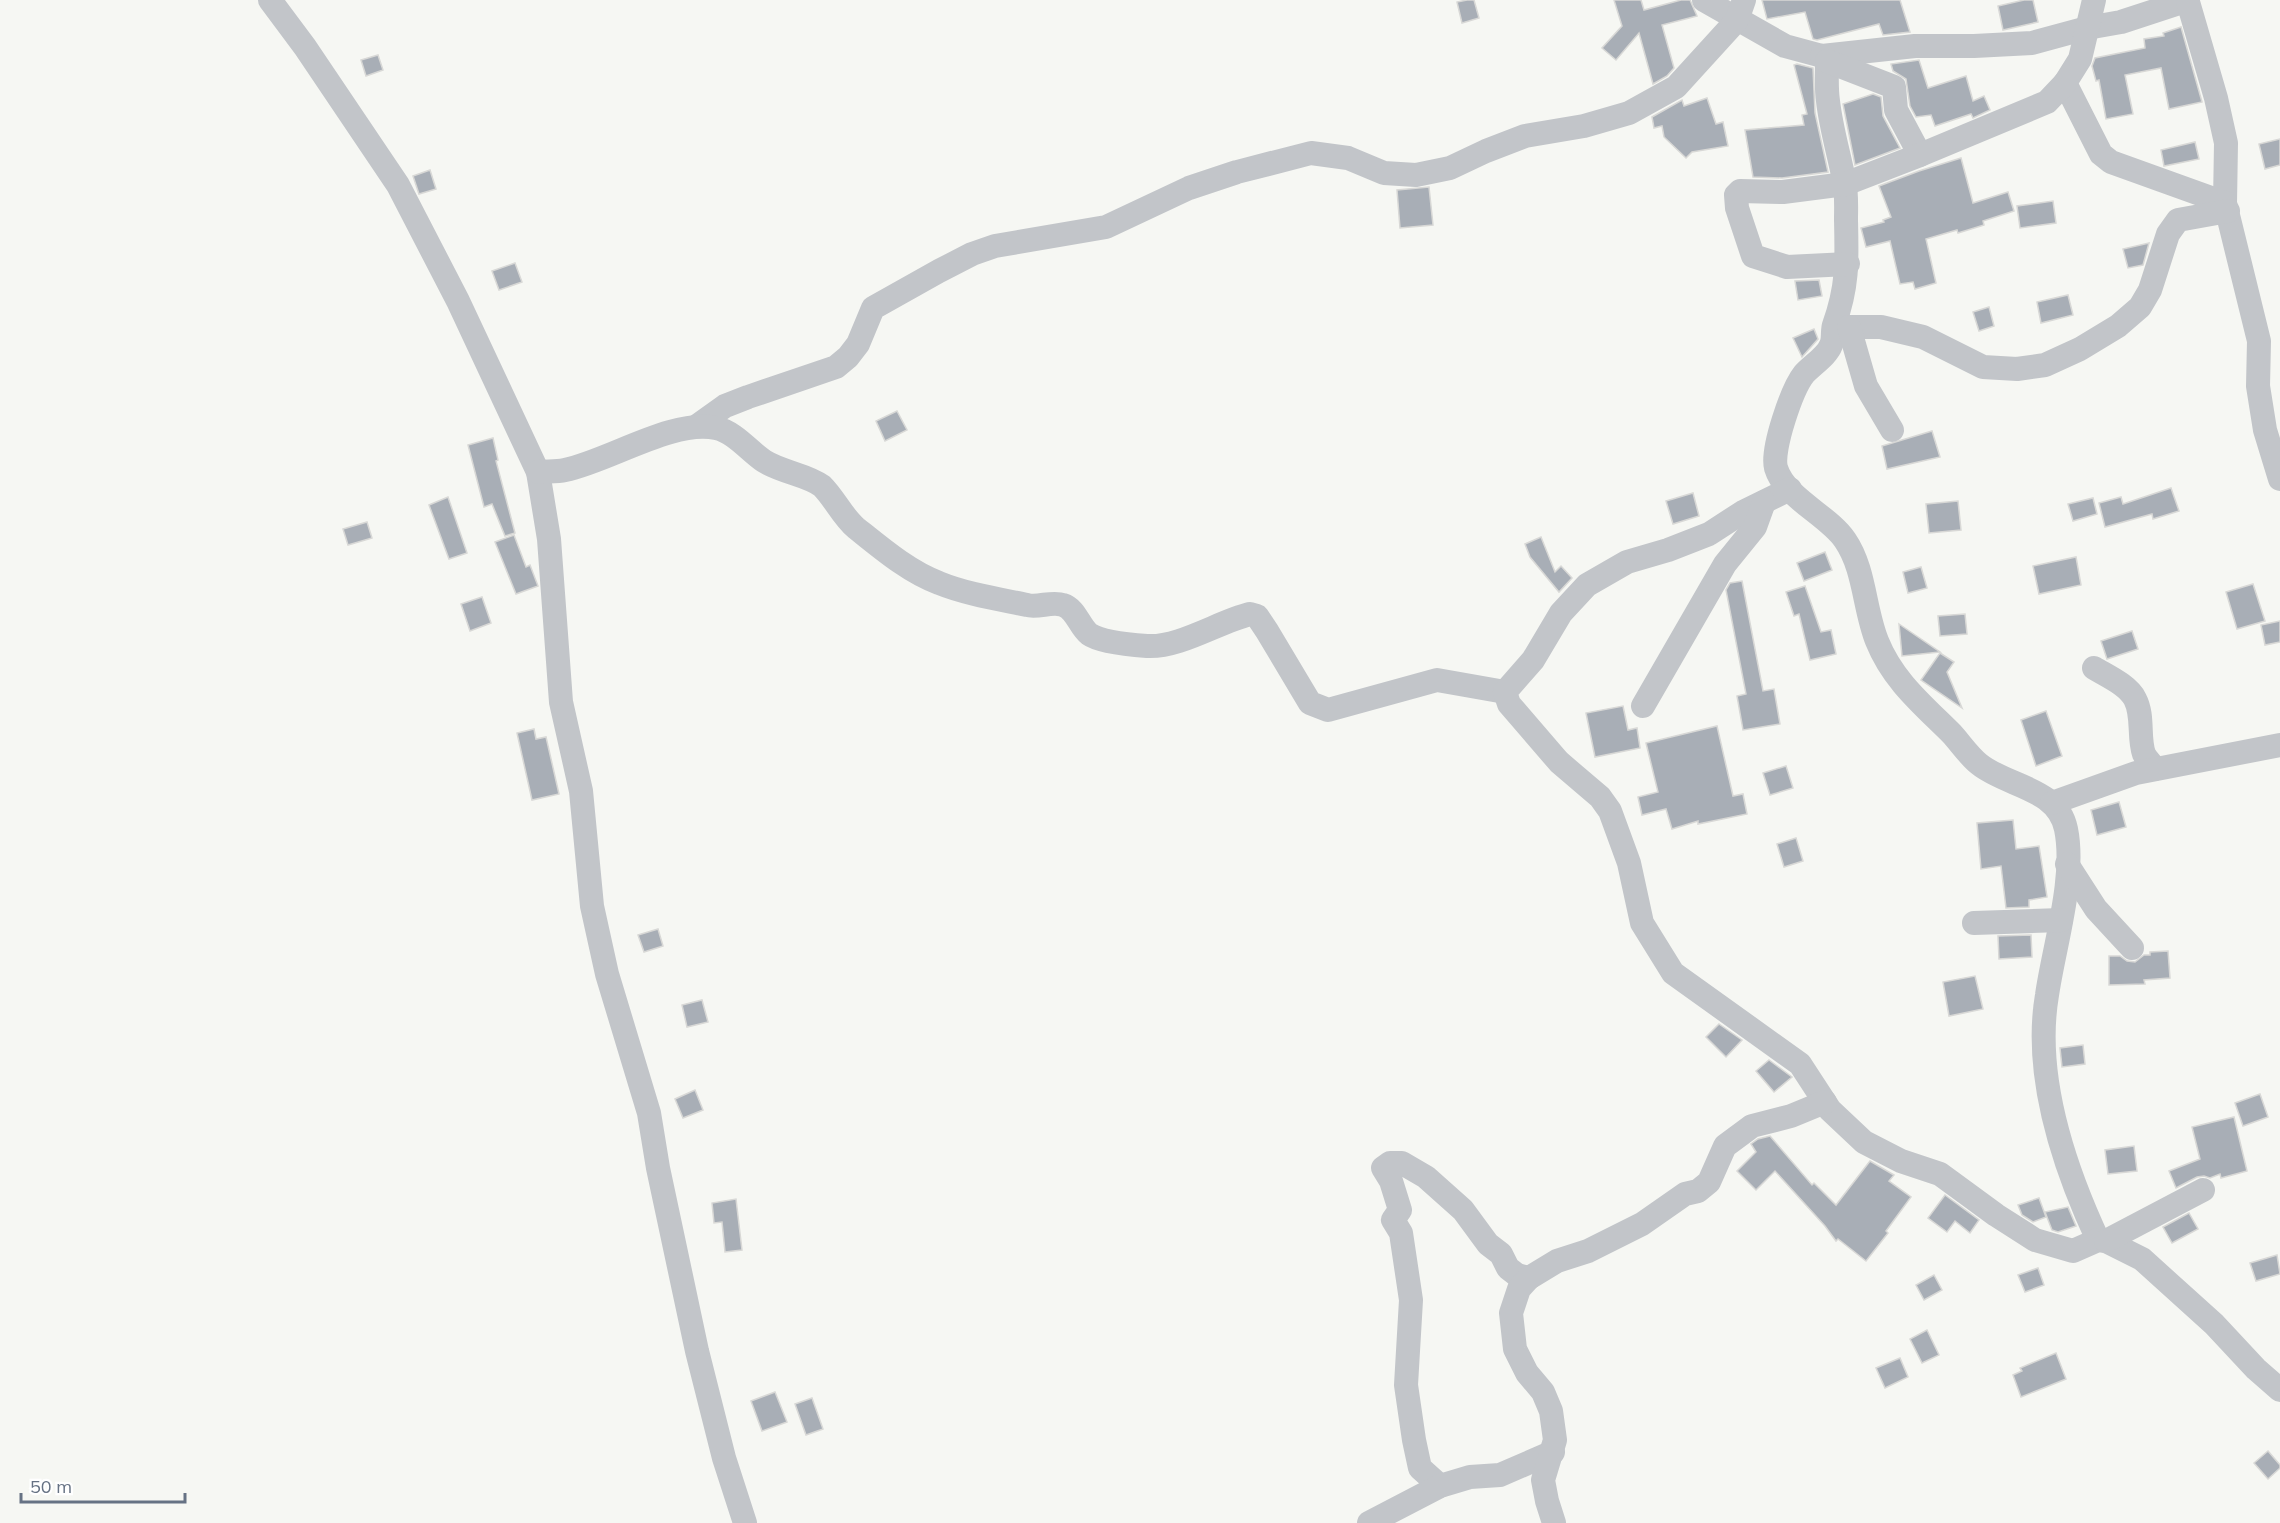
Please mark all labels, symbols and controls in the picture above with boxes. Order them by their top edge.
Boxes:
scale bar [21,1466,184,1504]
text: 50 m [30,1475,72,1498]

